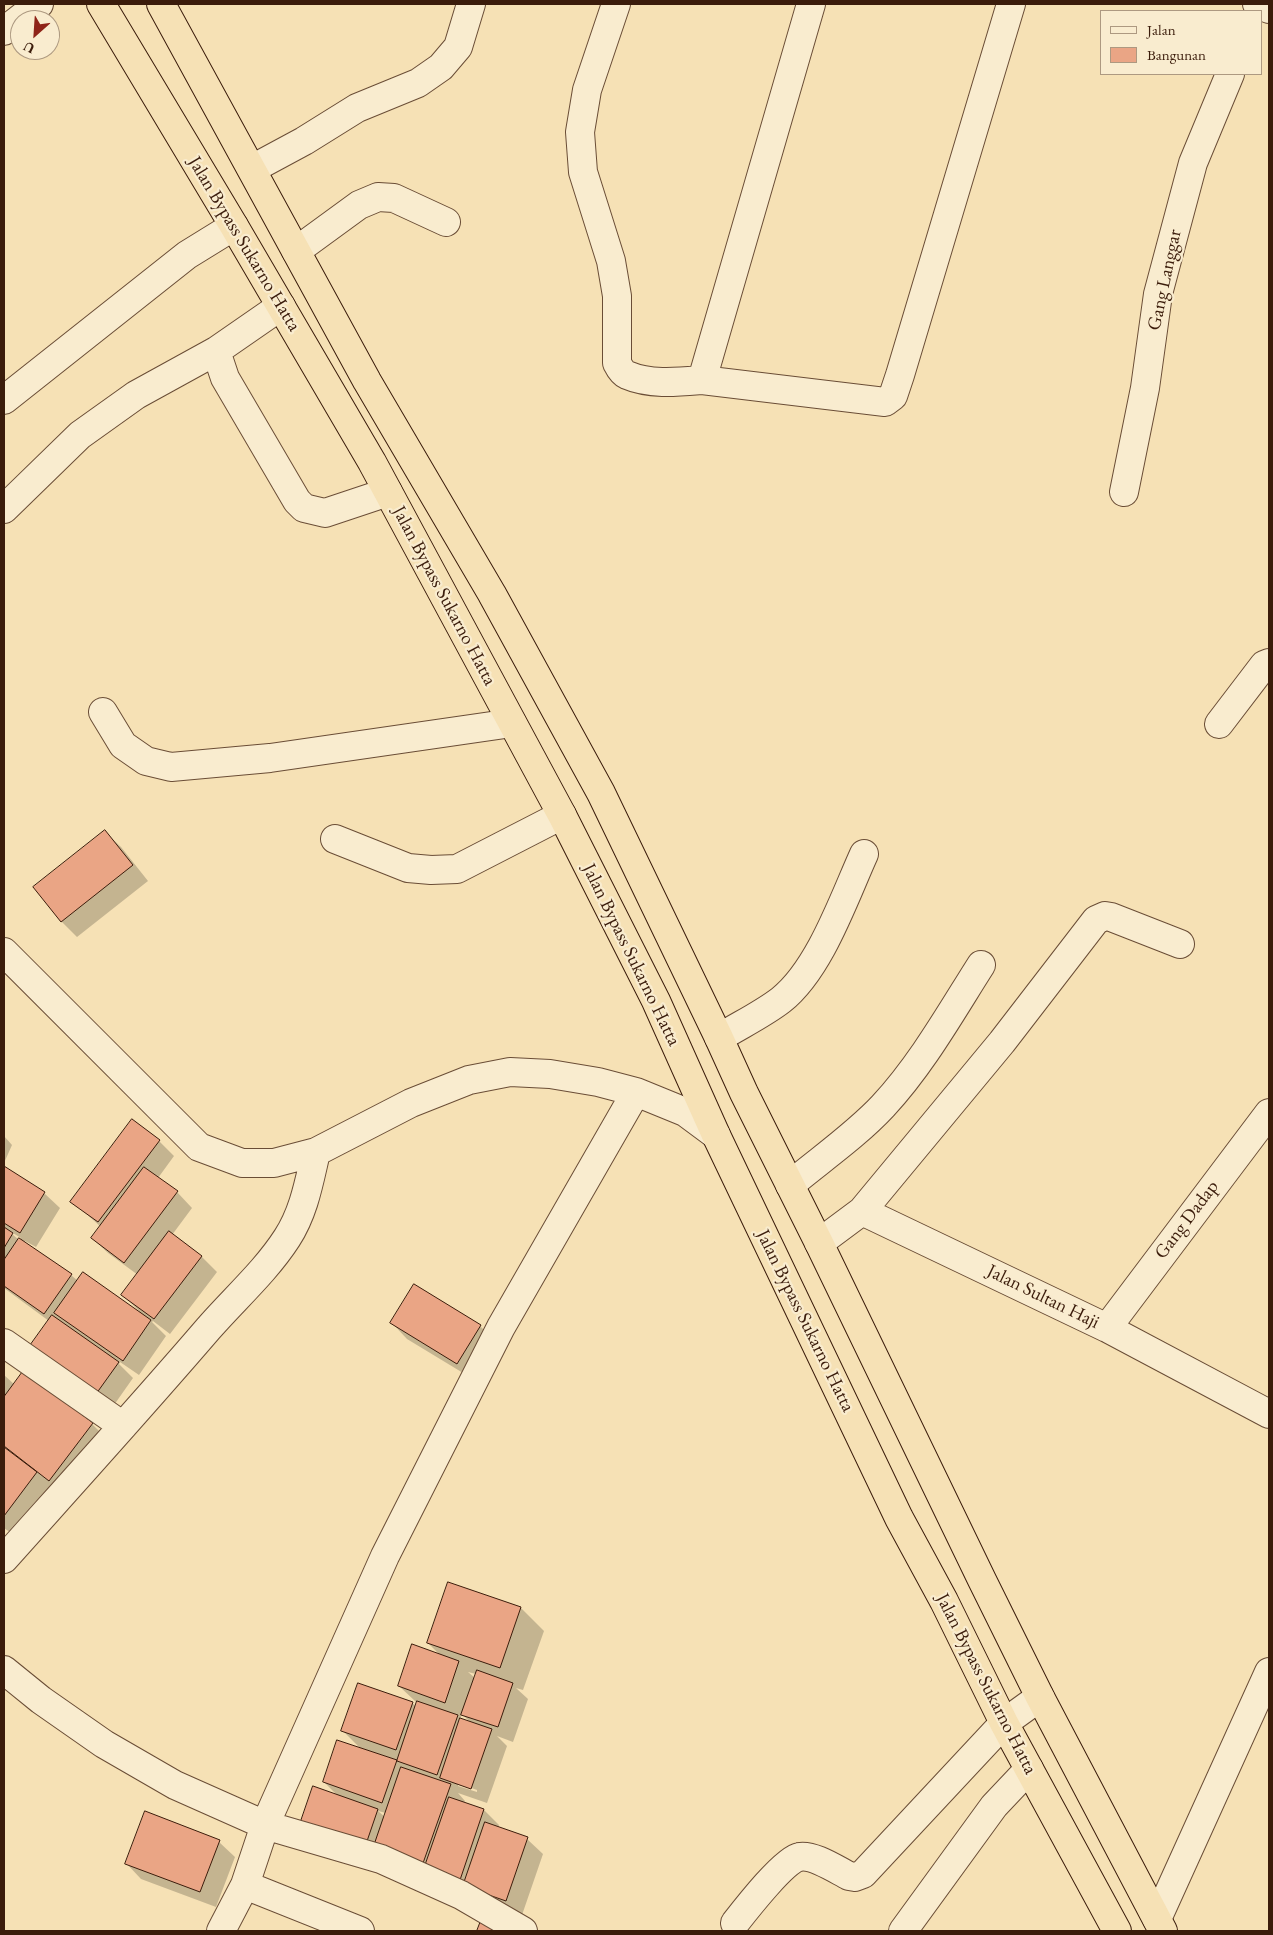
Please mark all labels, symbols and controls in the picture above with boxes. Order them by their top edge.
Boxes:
north arrow [10,10,60,60]
legend [1100,10,1263,75]
text: Jalan [1147,20,1176,39]
text: U [20,37,37,58]
text: Bangunan [1147,45,1206,64]
street label: Jalan Bypass Sukarno Hatta [183,152,305,336]
street label: Gang Langgar [1143,227,1187,333]
street label: Jalan Bypass Sukarno Hatta [387,502,501,690]
street label: Jalan Bypass Sukarno Hatta [577,860,685,1050]
street label: Gang Dadap [1150,1176,1224,1264]
street label: Jalan Bypass Sukarno Hatta [751,1226,859,1416]
street label: Jalan Sultan Haji [983,1260,1103,1334]
street label: Jalan Bypass Sukarno Hatta [930,1590,1042,1778]

